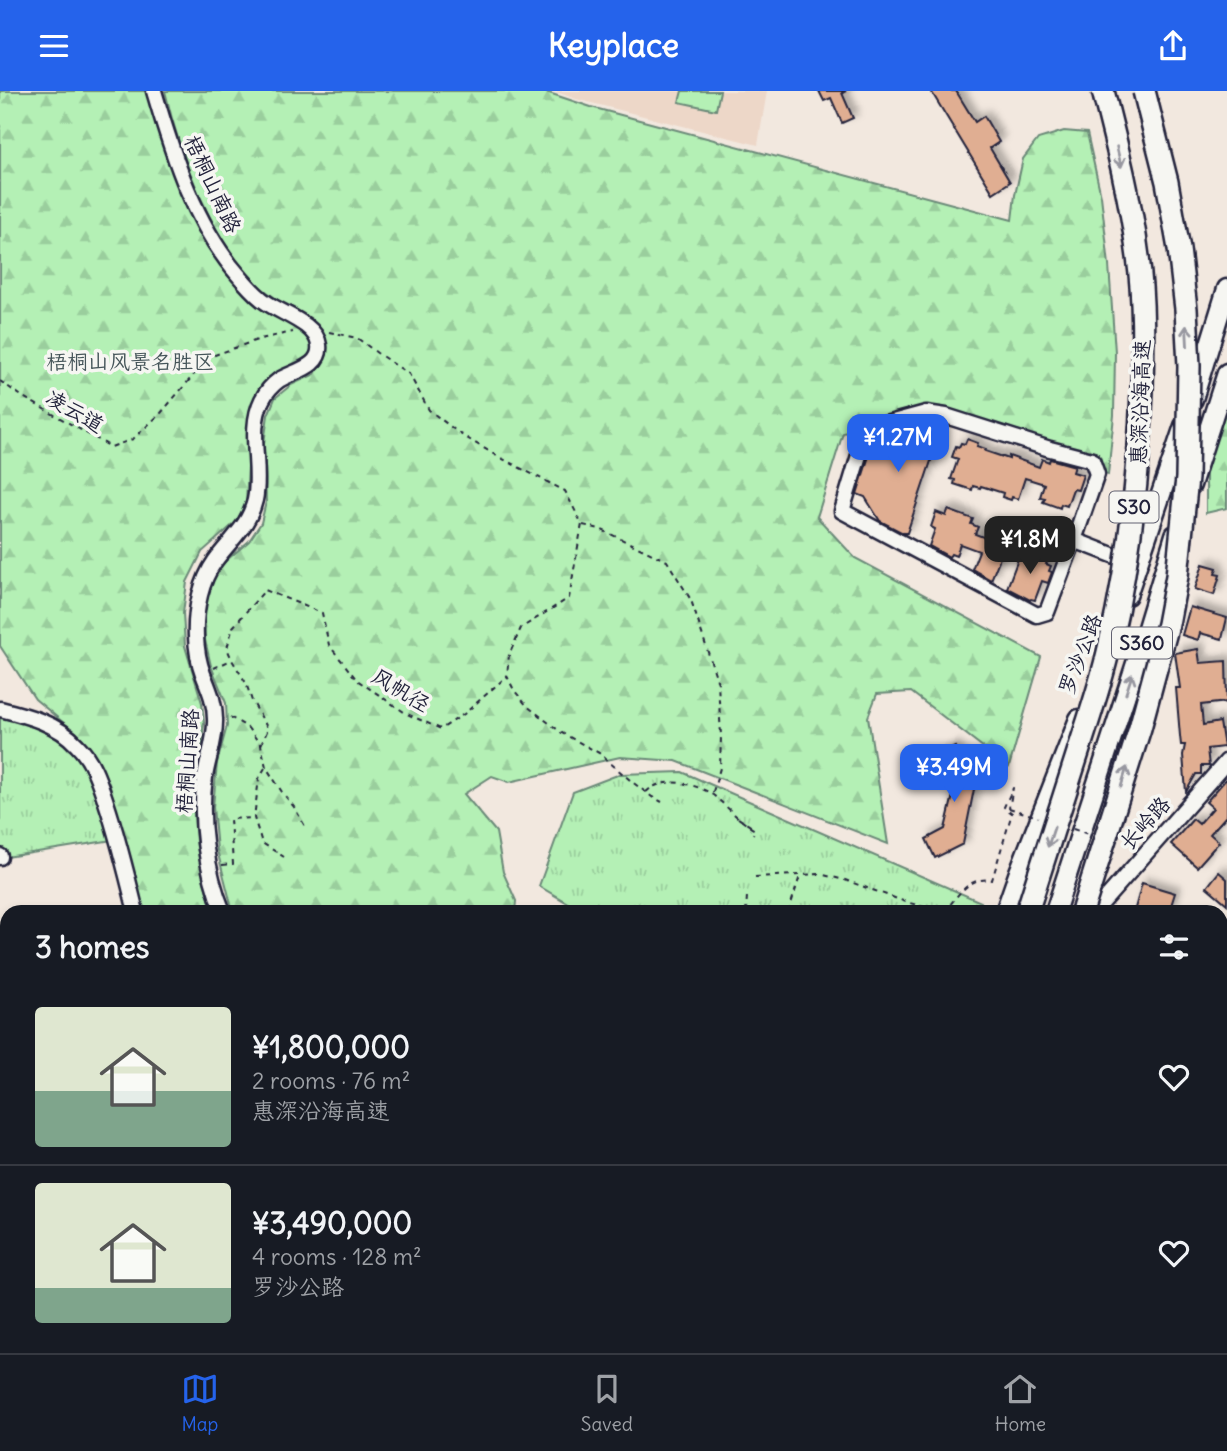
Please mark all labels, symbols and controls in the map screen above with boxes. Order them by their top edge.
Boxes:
text: Keyplace [548,25,679,66]
icon: menu [35,27,73,65]
icon: share [1154,27,1192,65]
street label: 梧桐山南路 [179,131,247,237]
one-way arrow [1113,145,1126,168]
one-way arrow [1181,325,1194,348]
street label: 惠深沿海高速 [1124,339,1156,465]
park label: 梧桐山风景名胜区 [46,348,214,375]
street label: 凌云道 [41,384,109,438]
pin: ¥1.27M [841,415,955,474]
text: ¥1.27M [863,422,933,451]
road number: S30 [1110,491,1158,523]
pin: ¥1.8M [981,517,1079,576]
text: ¥1.8M [1000,524,1060,553]
street label: 罗沙公路 [1052,610,1108,698]
road number: S360 [1112,628,1172,659]
street label: 风帆径 [367,662,435,718]
one-way arrow [1124,673,1136,695]
street label: 梧桐山南路 [170,708,204,814]
pin: ¥3.49M [897,745,1011,804]
text: ¥3.49M [916,752,992,781]
one-way arrow [1119,766,1132,788]
street label: 长岭路 [1114,791,1176,855]
one-way arrow [1044,826,1057,848]
text: 3 homes [35,928,149,966]
icon: filters [1155,928,1193,966]
text: ¥1,800,000 [252,1028,410,1066]
icon: home [91,1035,175,1119]
icon: heart [1155,1058,1193,1096]
text: 2 rooms · 76 m² [252,1066,410,1095]
text: 惠深沿海高速 [252,1096,390,1125]
text: ¥3,490,000 [252,1204,412,1242]
icon: home [91,1211,175,1295]
icon: heart [1155,1234,1193,1272]
text: 4 rooms · 128 m² [252,1242,422,1271]
text: 罗沙公路 [252,1272,344,1301]
tab: Map [181,1370,219,1436]
tab: Saved [581,1370,633,1436]
tab: Home [995,1370,1046,1436]

